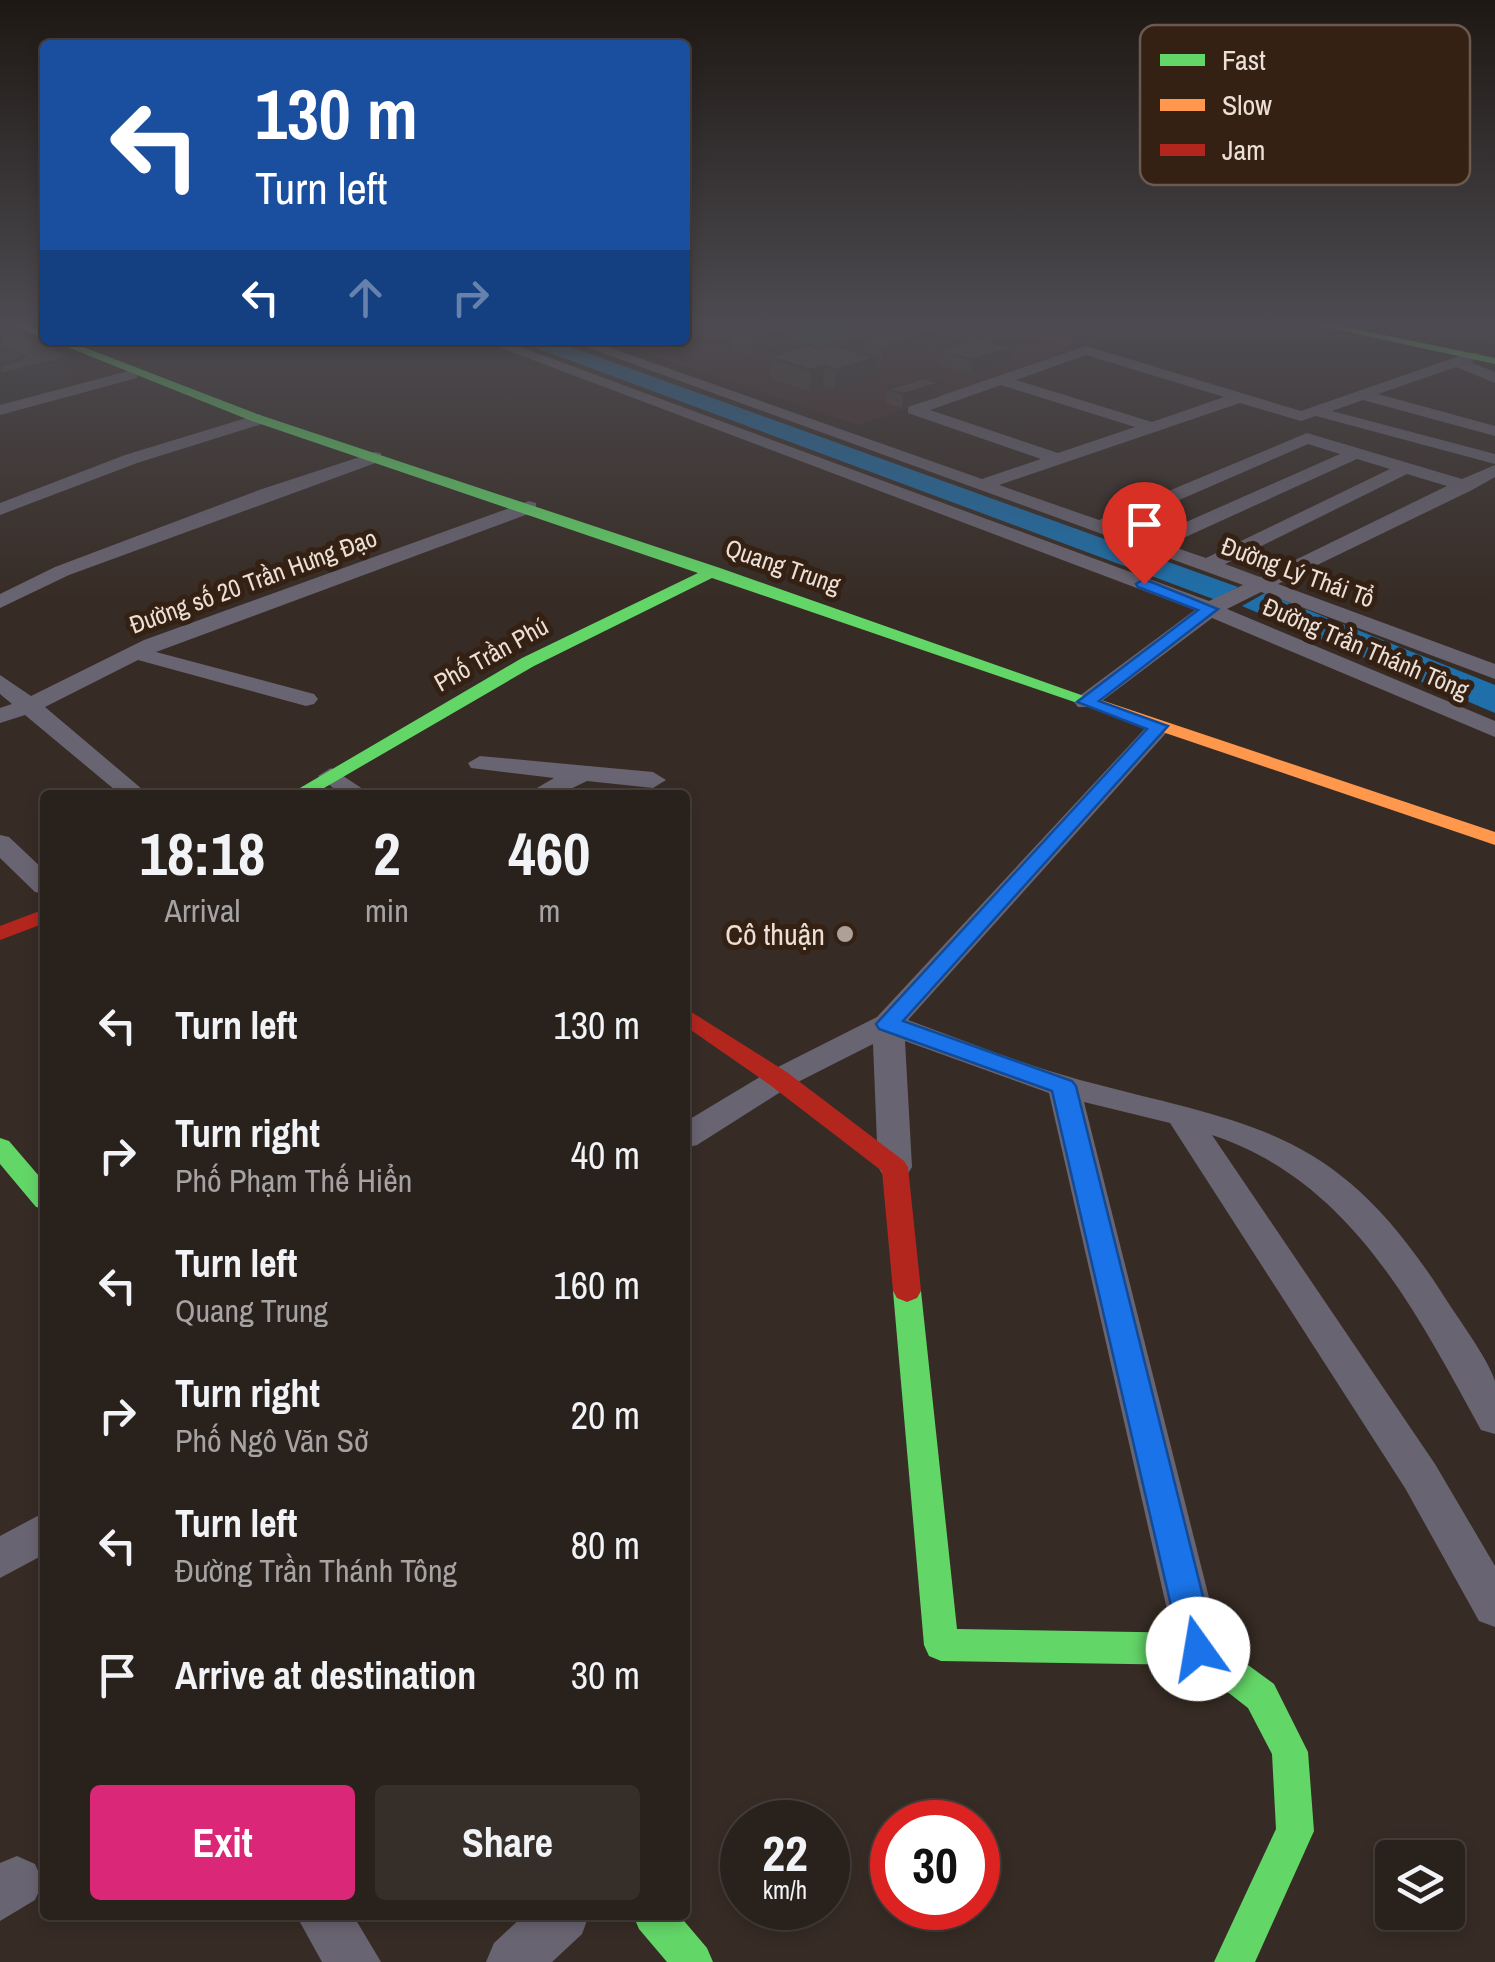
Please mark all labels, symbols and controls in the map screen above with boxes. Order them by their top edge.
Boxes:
legend [1140,25,1470,185]
text: Fast [1222,41,1266,79]
text: 130 m [255,67,418,161]
icon: left [90,80,220,210]
text: Slow [1222,86,1272,124]
text: Jam [1222,131,1265,169]
text: Turn left [255,157,387,218]
icon: left [233,270,288,325]
icon: ahead [338,270,393,325]
icon: right [443,270,498,325]
pin [1102,482,1187,585]
icon: arrive [1117,497,1172,552]
street label: Đường số 20 Trần Hưng Đạo [125,520,381,642]
street label: Đường Lý Thái Tổ [1217,529,1379,615]
street label: Quang Trung [721,530,846,602]
street label: Đường Trần Thánh Tông [1258,589,1475,707]
street label: Phố Trần Phú [428,609,554,699]
text: 18:18 [140,813,265,894]
text: 2 [373,813,401,894]
text: 460 [508,813,590,894]
text: Arrival [165,889,240,932]
text: min [365,889,409,932]
text: m [538,889,560,932]
place label: Cô thuận [725,914,825,954]
marker: Cô thuận [834,923,856,945]
icon: left [90,998,145,1053]
text: Turn left [175,1000,297,1051]
text: 130 m [553,1000,640,1051]
text: Turn right [175,1108,320,1159]
icon: right [90,1128,145,1183]
text: 40 m [571,1130,640,1181]
text: Phố Phạm Thế Hiển [175,1159,412,1202]
text: Turn left [175,1238,297,1289]
icon: left [90,1258,145,1313]
text: 160 m [553,1260,640,1311]
text: Quang Trung [175,1289,328,1332]
text: Turn right [175,1368,320,1419]
icon: right [90,1388,145,1443]
text: 20 m [571,1390,640,1441]
text: Phố Ngô Văn Sở [175,1419,369,1462]
text: Turn left [175,1498,297,1549]
icon: left [90,1518,145,1573]
text: 80 m [571,1520,640,1571]
text: Đường Trần Thánh Tông [175,1549,457,1592]
position arrow [1146,1597,1250,1701]
icon: arrive [90,1648,145,1703]
text: Arrive at destination [175,1650,476,1701]
text: 30 m [571,1650,640,1701]
button: Exit [90,1785,355,1900]
button: Share [375,1785,640,1900]
speed limit sign: 30 [870,1800,1000,1930]
text: 22 [762,1819,808,1887]
map controls [1375,1840,1465,1930]
button: layers [1375,1840,1465,1930]
text: km/h [763,1873,807,1907]

